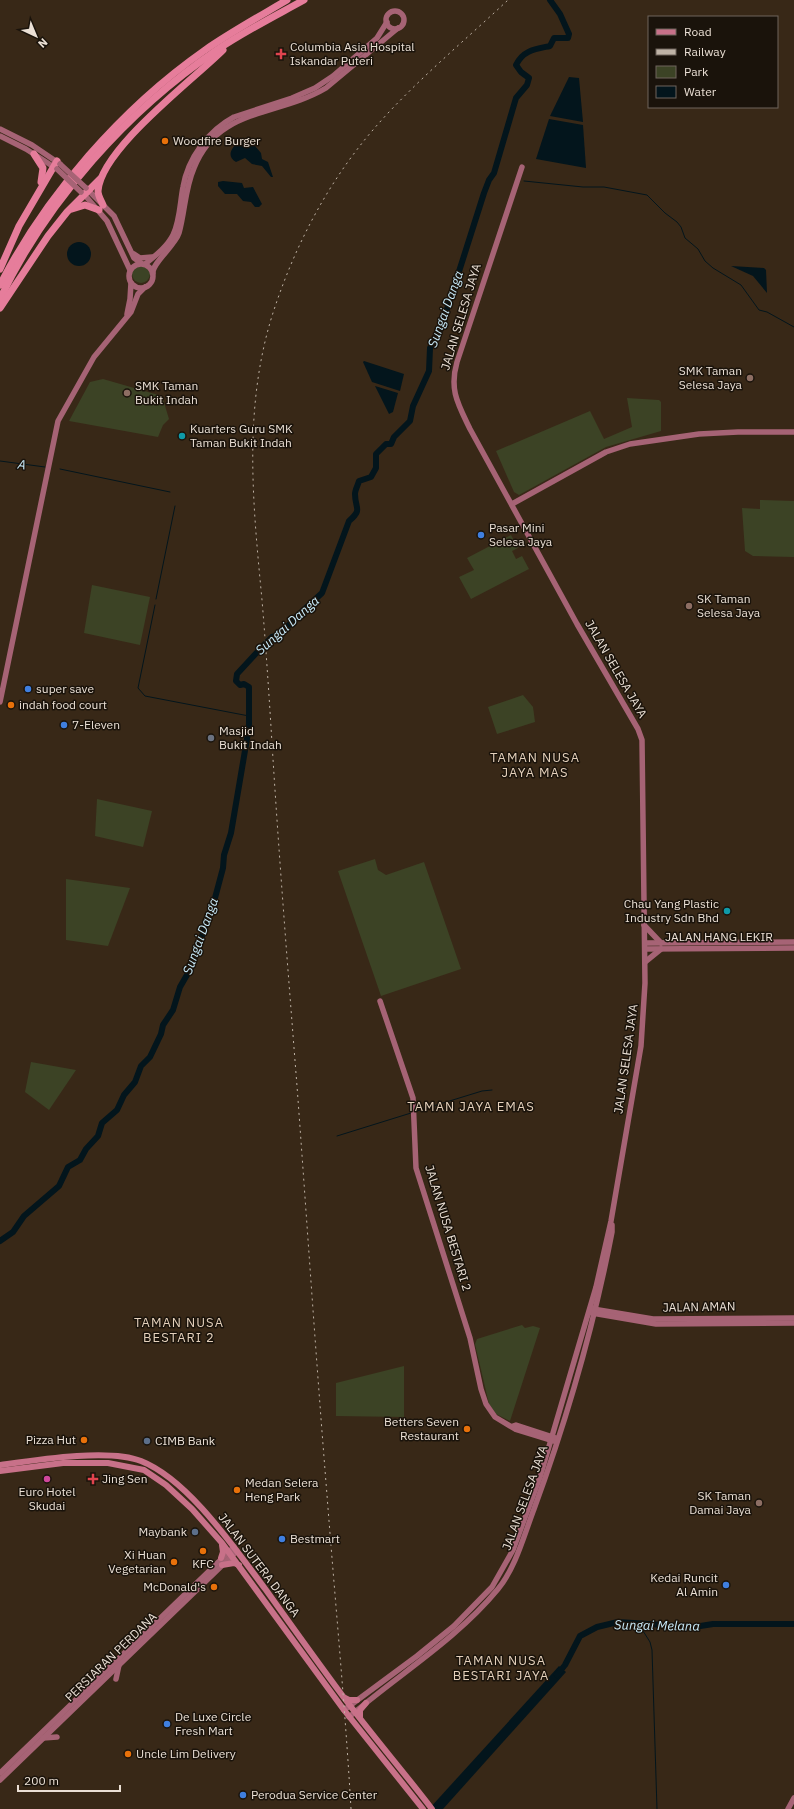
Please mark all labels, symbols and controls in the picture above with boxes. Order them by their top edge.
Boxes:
north arrow [16,16,56,56]
legend [648,16,778,108]
text: Road [684,24,712,39]
text: N [35,35,51,51]
place label: Columbia Asia Hospital Iskandar Puteri [290,39,415,68]
text: Railway [684,44,726,59]
marker: Columbia Asia Hospital Iskandar Puteri [275,48,287,60]
text: Park [684,64,709,79]
text: Water [684,84,717,99]
place label: Woodfire Burger [173,133,261,148]
marker: Woodfire Burger [160,136,170,146]
street label: JALAN SELESA JAYA [437,261,484,372]
water label: Sungai Danga [424,268,467,350]
place label: SMK Taman Selesa Jaya [679,363,743,392]
marker: SMK Taman Selesa Jaya [745,373,755,383]
place label: SMK Taman Bukit Indah [135,378,198,407]
marker: SMK Taman Bukit Indah [122,388,132,398]
place label: Kuarters Guru SMK Taman Bukit Indah [190,421,293,450]
marker: Kuarters Guru SMK Taman Bukit Indah [177,431,187,441]
water label: A [16,455,27,473]
place label: Pasar Mini Selesa Jaya [489,520,553,549]
marker: Pasar Mini Selesa Jaya [476,530,486,540]
place label: SK Taman Selesa Jaya [697,591,761,620]
water label: Sungai Danga [252,592,323,659]
marker: SK Taman Selesa Jaya [684,601,694,611]
street label: JALAN SELESA JAYA [582,617,651,721]
place label: super save [36,681,94,696]
marker: super save [23,684,33,694]
place label: indah food court [19,697,107,712]
marker: indah food court [6,700,16,710]
place label: 7-Eleven [72,717,120,732]
marker: 7-Eleven [59,720,69,730]
place label: Masjid Bukit Indah [219,723,282,752]
marker: Masjid Bukit Indah [206,733,216,743]
district label: TAMAN NUSA JAYA MAS [490,749,580,781]
water label: Sungai Danga [179,895,222,977]
place label: Chau Yang Plastic Industry Sdn Bhd [624,896,719,925]
marker: Chau Yang Plastic Industry Sdn Bhd [722,906,732,916]
street label: JALAN HANG LEKIR [665,929,773,944]
street label: JALAN SELESA JAYA [610,1003,641,1115]
district label: TAMAN JAYA EMAS [407,1098,535,1115]
street label: JALAN NUSA BESTARI 2 [422,1163,475,1293]
street label: JALAN AMAN [663,1298,735,1315]
district label: TAMAN NUSA BESTARI 2 [134,1314,224,1346]
place label: Betters Seven Restaurant [384,1414,459,1443]
marker: Betters Seven Restaurant [462,1424,472,1434]
place label: Pizza Hut [26,1432,76,1447]
place label: CIMB Bank [155,1433,216,1448]
marker: Pizza Hut [79,1435,89,1445]
marker: CIMB Bank [142,1436,152,1446]
street label: JALAN SELESA JAYA [499,1443,551,1552]
place label: Jing Sen [102,1471,147,1486]
marker: Jing Sen [87,1473,99,1485]
marker: Euro Hotel Skudai [42,1474,52,1484]
place label: Medan Selera Heng Park [245,1475,319,1504]
place label: Euro Hotel Skudai [19,1484,75,1513]
marker: Medan Selera Heng Park [232,1485,242,1495]
place label: SK Taman Damai Jaya [689,1488,752,1517]
marker: SK Taman Damai Jaya [754,1498,764,1508]
street label: JALAN SUTERA DANGA [215,1510,304,1620]
place label: Maybank [138,1524,188,1539]
marker: Maybank [190,1527,200,1537]
place label: Bestmart [290,1531,340,1546]
marker: Bestmart [277,1534,287,1544]
marker: KFC [198,1546,208,1556]
place label: Xi Huan Vegetarian [108,1547,166,1576]
place label: KFC [192,1556,214,1571]
marker: Xi Huan Vegetarian [169,1557,179,1567]
place label: Kedai Runcit Al Amin [650,1570,718,1599]
place label: McDonald's [143,1579,206,1594]
marker: Kedai Runcit Al Amin [721,1580,731,1590]
marker: McDonald's [209,1582,219,1592]
street label: PERSIARAN PERDANA [62,1609,160,1704]
water label: Sungai Melana [614,1616,700,1635]
district label: TAMAN NUSA BESTARI JAYA [453,1652,549,1684]
place label: De Luxe Circle Fresh Mart [175,1709,252,1738]
marker: De Luxe Circle Fresh Mart [162,1719,172,1729]
place label: Uncle Lim Delivery [136,1746,236,1761]
marker: Uncle Lim Delivery [123,1749,133,1759]
scale bar [18,1767,120,1793]
text: 200 m [24,1773,59,1788]
place label: Perodua Service Center [251,1787,378,1802]
marker: Perodua Service Center [238,1790,248,1800]

